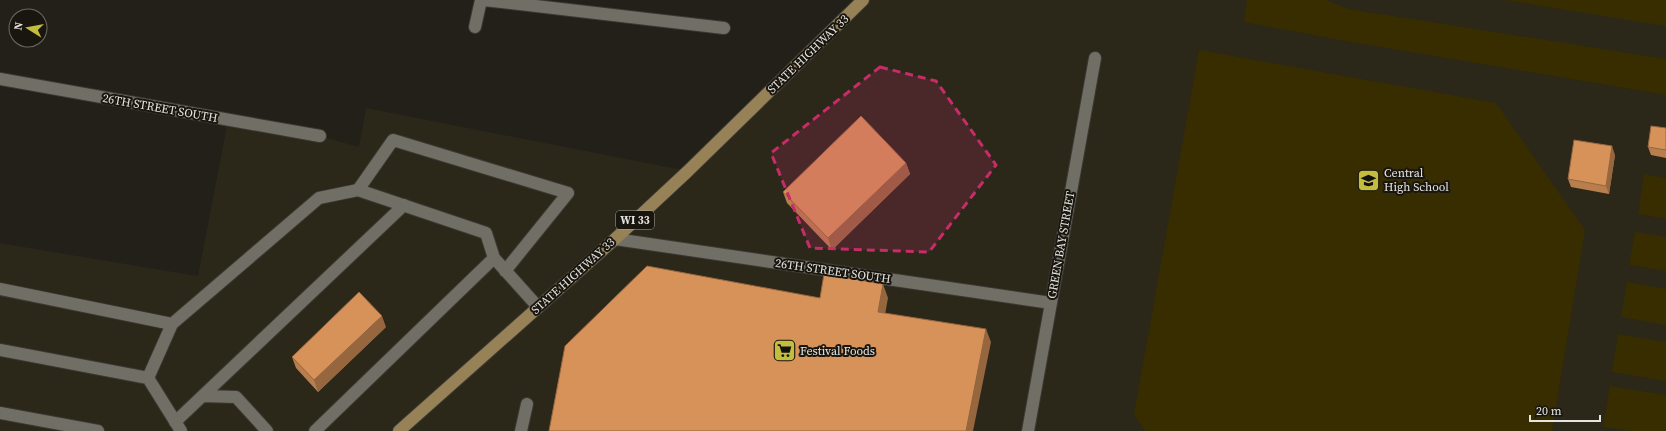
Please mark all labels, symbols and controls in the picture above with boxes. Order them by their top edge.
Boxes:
north arrow [8,8,48,48]
street label: STATE HIGHWAY 33 [764,11,852,97]
text: N [11,21,27,32]
street label: 26TH STREET SOUTH [101,90,219,126]
place label: Central High School [1384,165,1449,195]
school or university icon: Central High School [1356,167,1382,193]
street label: GREEN BAY STREET [1044,189,1078,300]
road number: WI 33 [616,211,654,229]
street label: STATE HIGHWAY 33 [528,234,618,318]
street label: 26TH STREET SOUTH [774,255,892,287]
supermarket icon: Festival Foods [771,338,797,364]
place label: Festival Foods [800,343,875,359]
scale bar [1530,397,1600,423]
text: 20 m [1536,403,1562,419]

